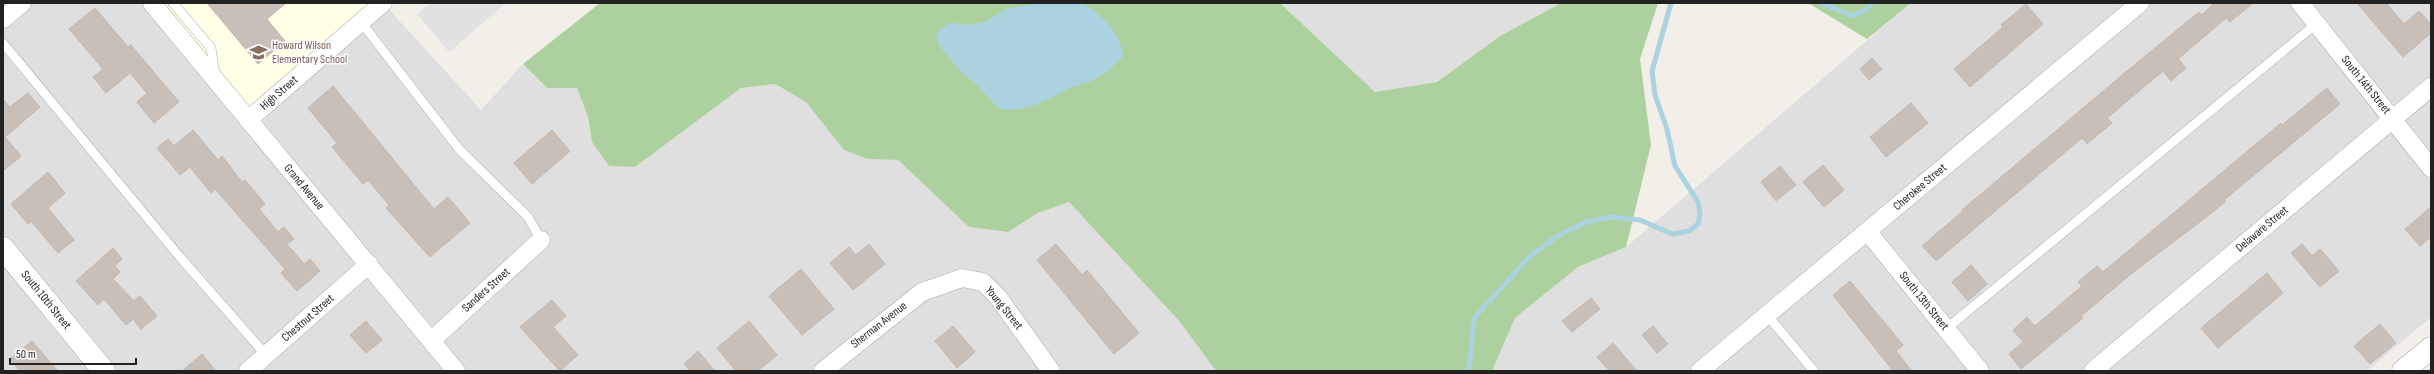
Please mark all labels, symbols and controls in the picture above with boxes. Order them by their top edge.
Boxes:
place label: Howard Wilson Elementary School [272,38,347,67]
school or university icon: Howard Wilson Elementary School [249,42,269,62]
street label: South 14th Street [2338,53,2394,118]
street label: High Street [257,72,301,114]
street label: Cherokee Street [1890,160,1950,214]
street label: Grand Avenue [280,161,328,213]
street label: Delaware Street [2233,202,2292,255]
street label: Sanders Street [459,264,513,315]
street label: South 10th Street [18,268,75,333]
street label: South 13th Street [1896,269,1952,334]
street label: Young Street [982,283,1026,333]
street label: Chestnut Street [279,291,338,345]
street label: Sherman Avenue [848,298,910,352]
scale bar [10,340,136,366]
text: 50 m [16,347,36,362]

